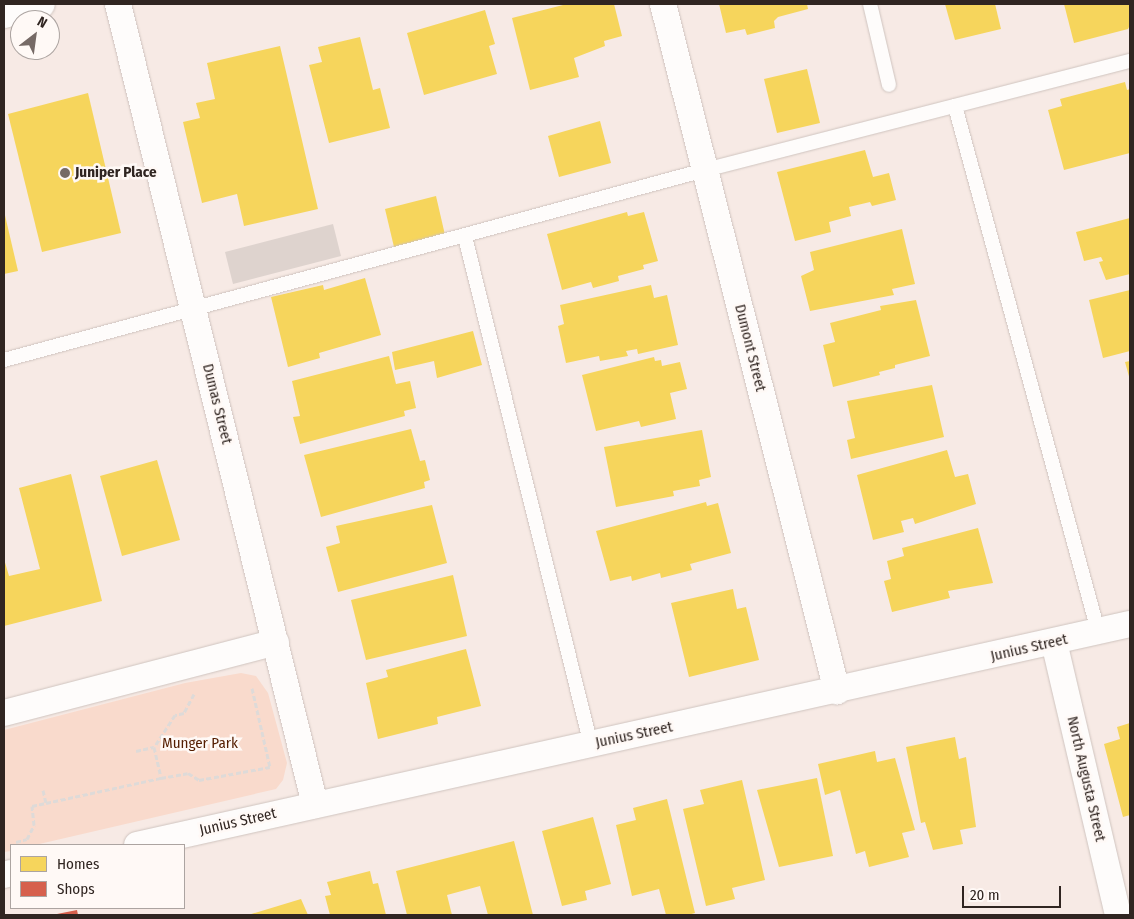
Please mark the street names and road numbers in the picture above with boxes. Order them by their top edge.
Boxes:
street label: Dumont Street [730,303,770,393]
street label: Dumas Street [198,362,236,446]
street label: Junius Street [989,630,1069,666]
street label: North Augusta Street [1063,715,1109,843]
street label: Junius Street [594,718,674,752]
street label: Junius Street [198,804,278,840]

